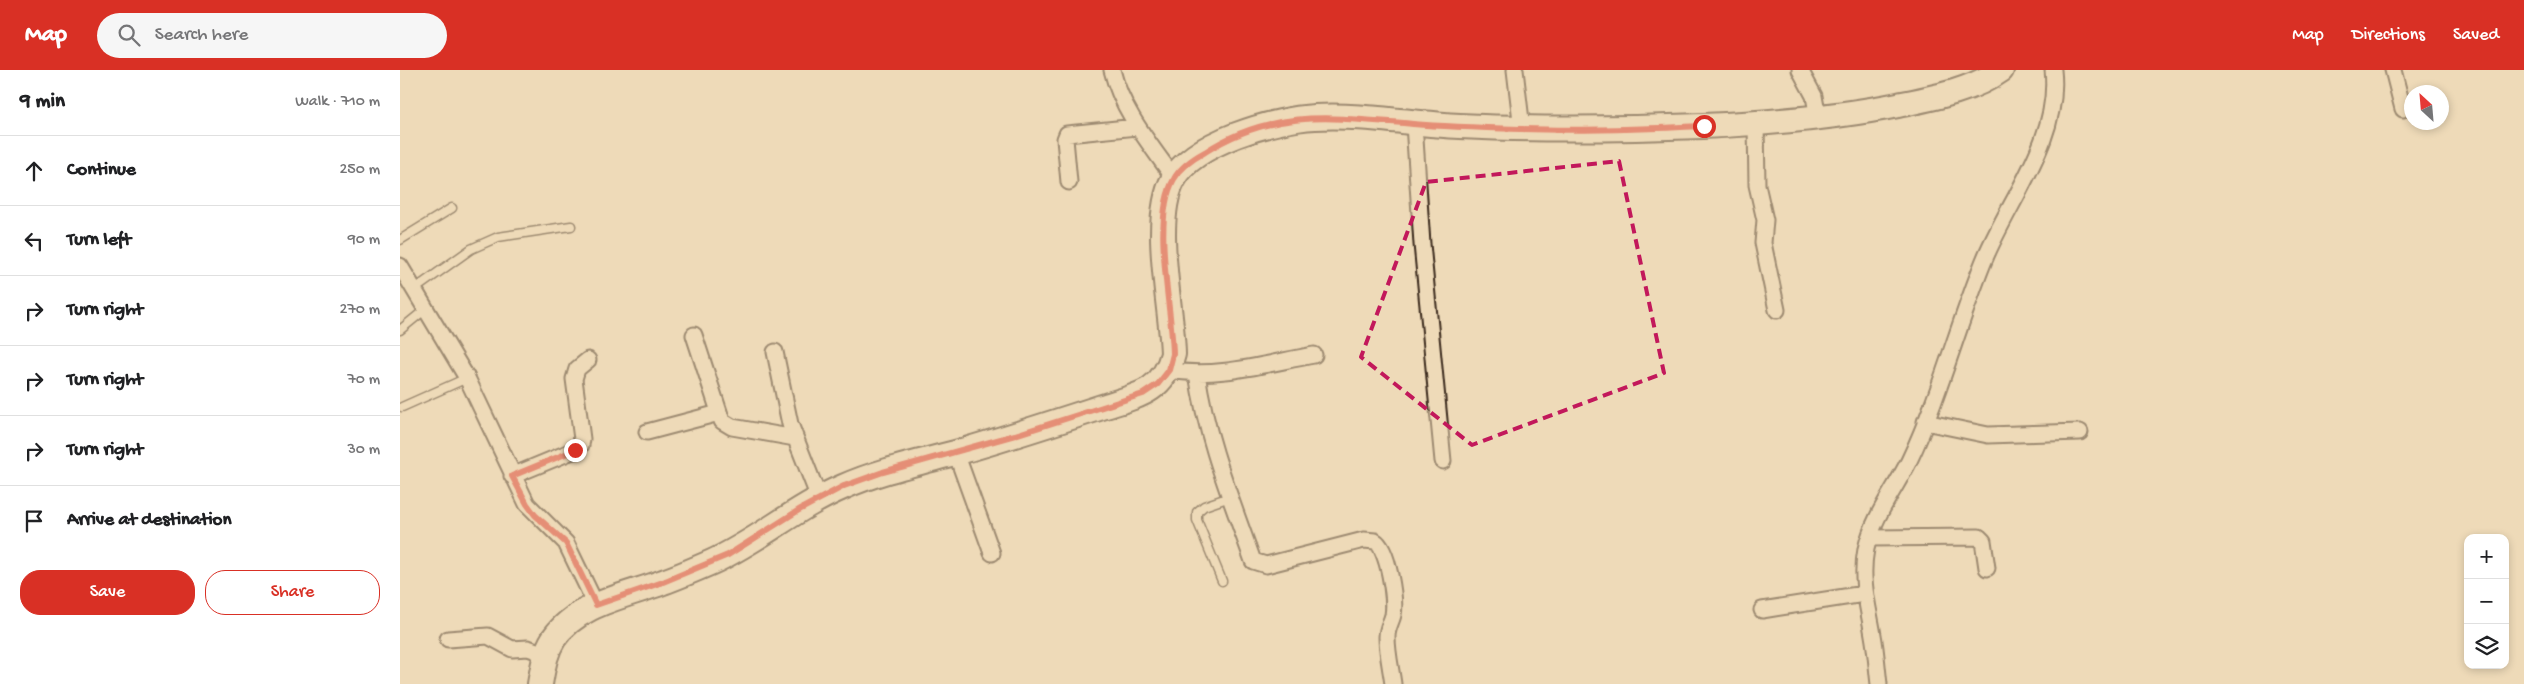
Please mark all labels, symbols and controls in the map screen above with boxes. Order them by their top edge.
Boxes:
search box [97,13,447,58]
text: Map [25,21,67,50]
icon: search [115,21,143,49]
text: Search here [155,24,248,47]
text: Map [2292,25,2324,46]
text: Directions [2352,25,2425,46]
text: Saved [2453,25,2499,46]
north arrow [2404,85,2449,130]
text: 9 min [20,90,65,115]
text: Walk · 710 m [295,93,380,112]
route start [1693,115,1716,138]
icon: ahead [20,157,48,185]
text: Continue [67,159,136,182]
text: 250 m [340,161,380,180]
icon: left [20,227,48,255]
text: Turn left [67,229,131,252]
text: 90 m [348,231,380,250]
icon: right [20,297,48,325]
text: Turn right [67,299,143,322]
text: 270 m [340,301,380,320]
icon: right [20,367,48,395]
text: Turn right [67,369,143,392]
text: 70 m [347,371,380,390]
icon: right [20,437,48,465]
text: Turn right [67,439,143,462]
route end [564,439,587,462]
text: 30 m [347,441,380,460]
icon: arrive [20,507,48,535]
text: Arrive at destination [67,509,231,532]
map controls [2464,534,2509,669]
button: + [2464,534,2509,579]
button: Save [20,570,195,615]
button: Share [205,570,380,615]
button: − [2464,579,2509,624]
button: layers [2464,624,2509,669]

